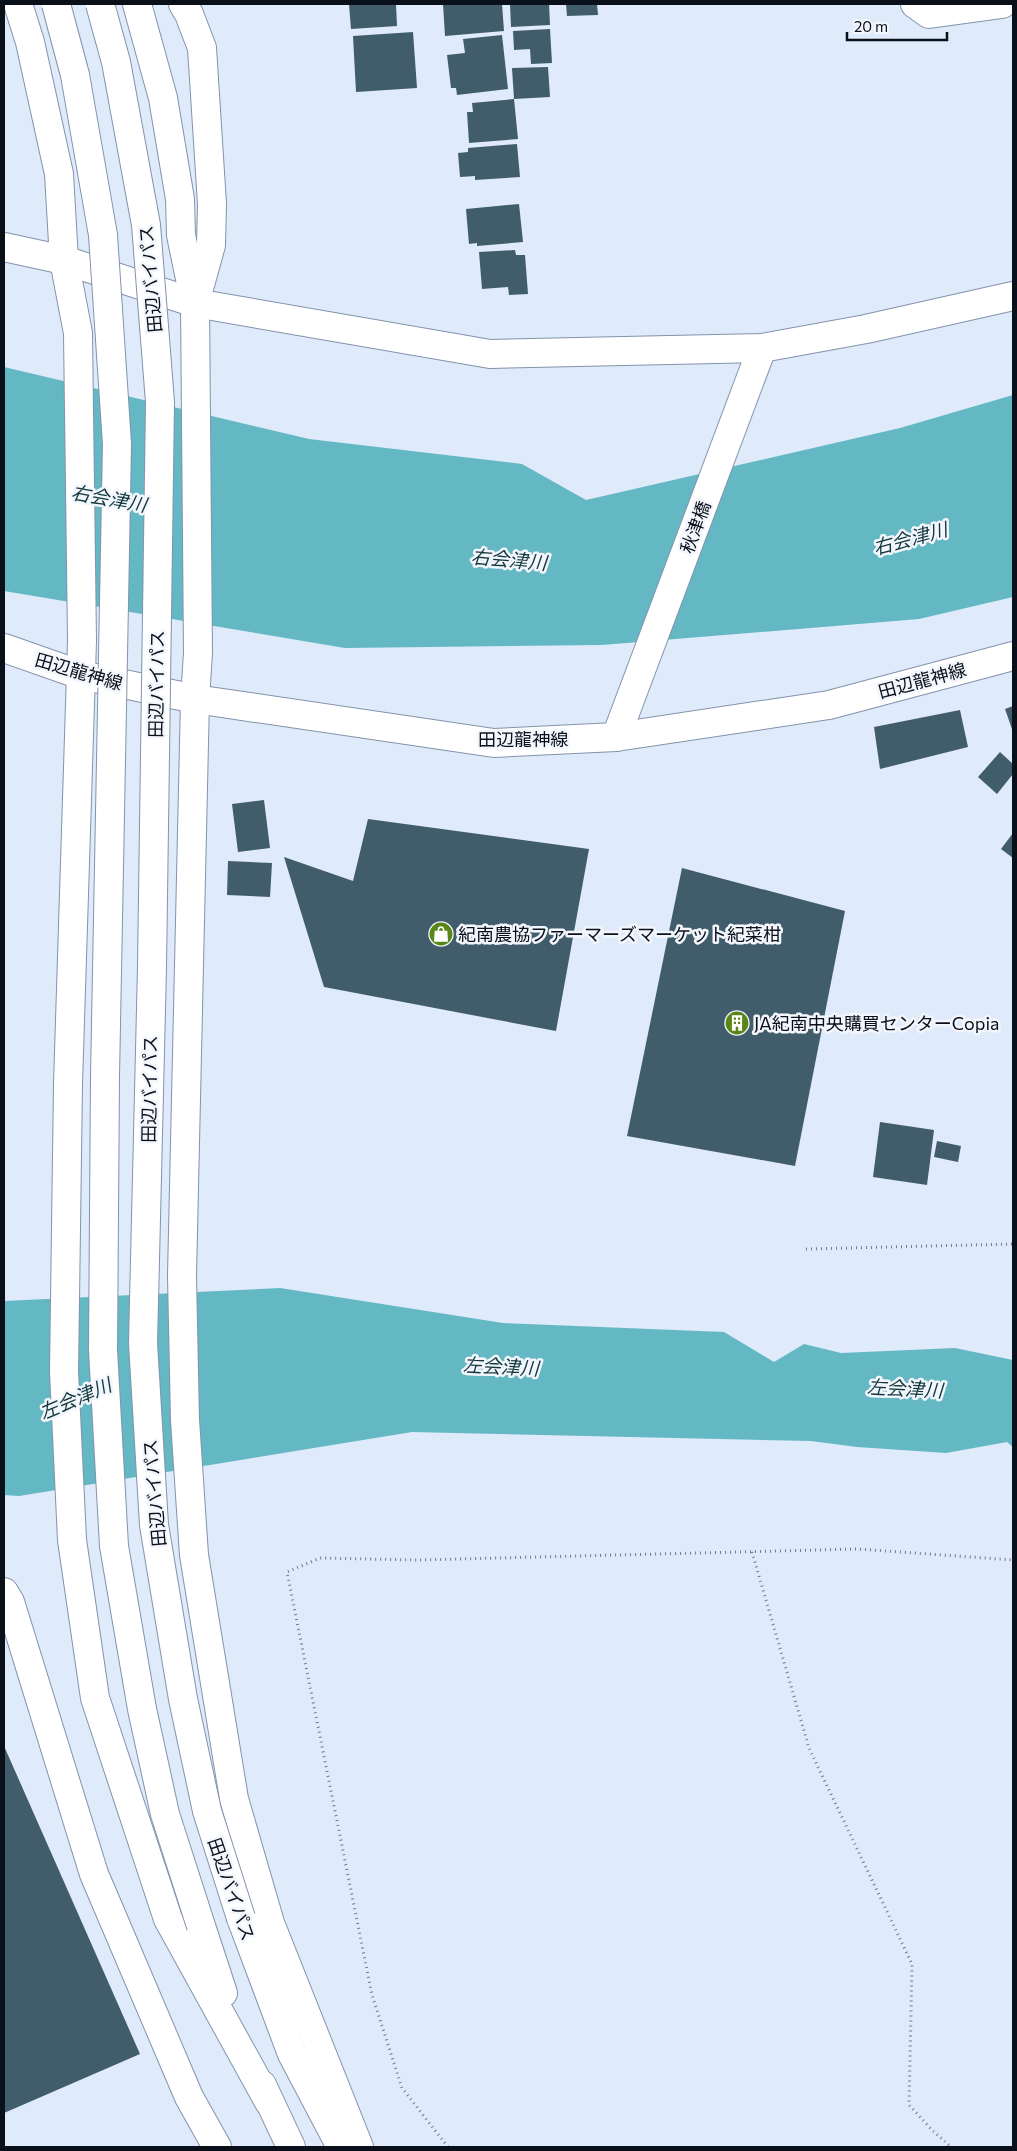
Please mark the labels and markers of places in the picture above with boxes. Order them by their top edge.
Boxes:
shop icon: 紀南農協ファーマーズマーケット紀菜柑 [428,921,454,947]
place label: 紀南農協ファーマーズマーケット紀菜柑 [458,923,781,945]
building icon: JA紀南中央購買センターCopia [724,1010,750,1036]
place label: JA紀南中央購買センターCopia [754,1012,999,1034]

